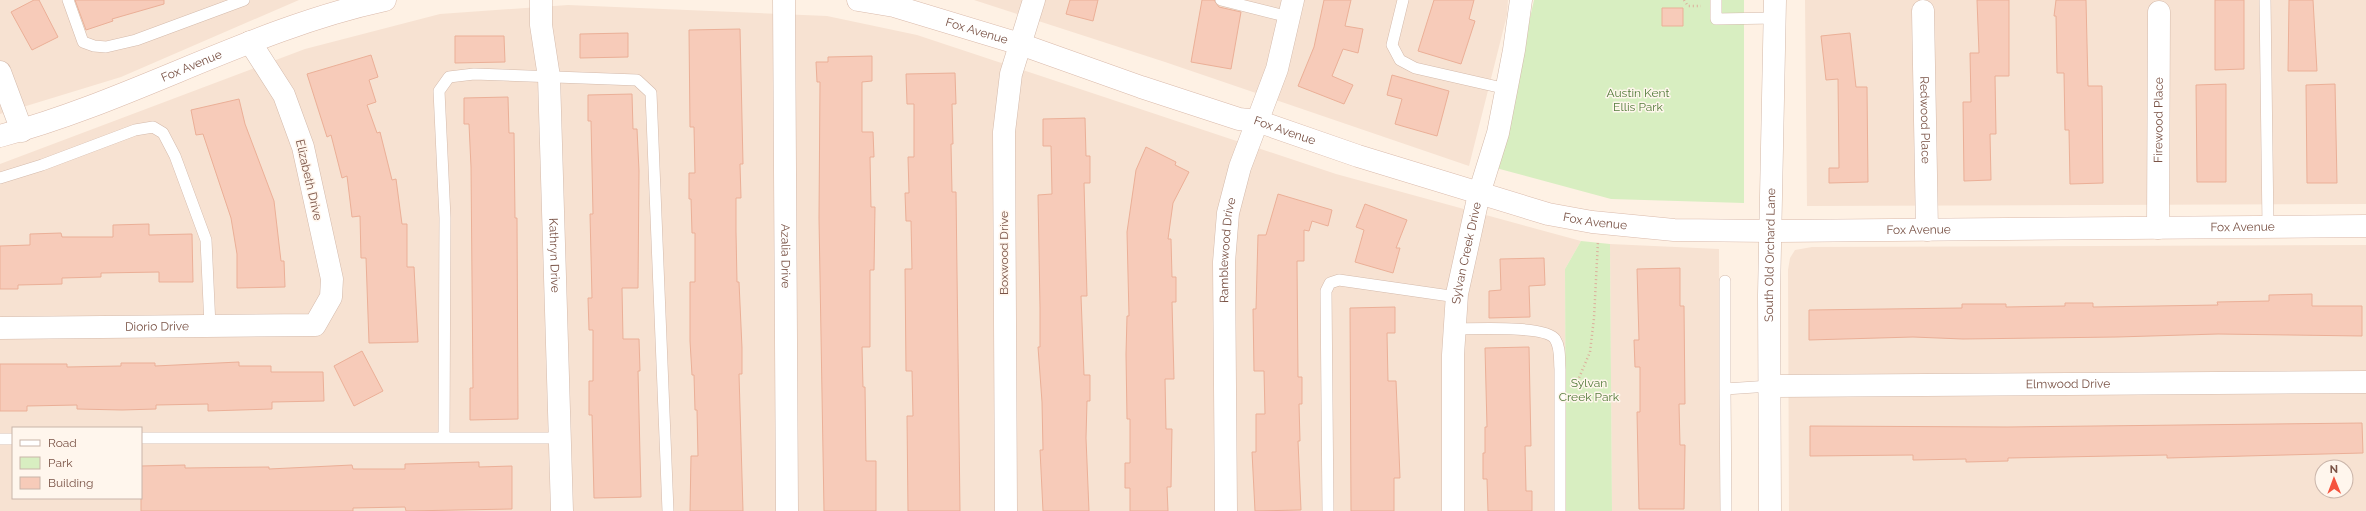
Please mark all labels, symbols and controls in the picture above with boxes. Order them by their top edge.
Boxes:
street label: Fox Avenue [944,15,1010,47]
street label: Fox Avenue [159,47,224,85]
street label: Redwood Place [1917,76,1933,164]
street label: Firewood Place [2151,77,2166,163]
park label: Austin Kent Ellis Park [1607,86,1669,114]
street label: Fox Avenue [1252,113,1317,148]
street label: Elizabeth Drive [293,138,325,222]
street label: South Old Orchard Lane [1762,188,1778,322]
street label: Ramblewood Drive [1217,196,1239,303]
street label: Sylvan Creek Drive [1449,201,1484,305]
street label: Fox Avenue [1562,210,1628,232]
street label: Boxwood Drive [997,211,1011,295]
street label: Kathryn Drive [546,218,562,293]
street label: Fox Avenue [2210,220,2275,234]
street label: Fox Avenue [1886,222,1951,237]
street label: Azalia Drive [778,224,793,288]
street label: Diorio Drive [125,319,189,334]
park label: Sylvan Creek Park [1559,376,1620,404]
street label: Elmwood Drive [2026,377,2110,391]
legend [12,427,142,499]
text: Road [48,436,77,450]
text: Park [48,456,73,470]
north arrow [2314,459,2354,499]
text: N [2330,463,2338,476]
text: Building [48,476,94,490]

